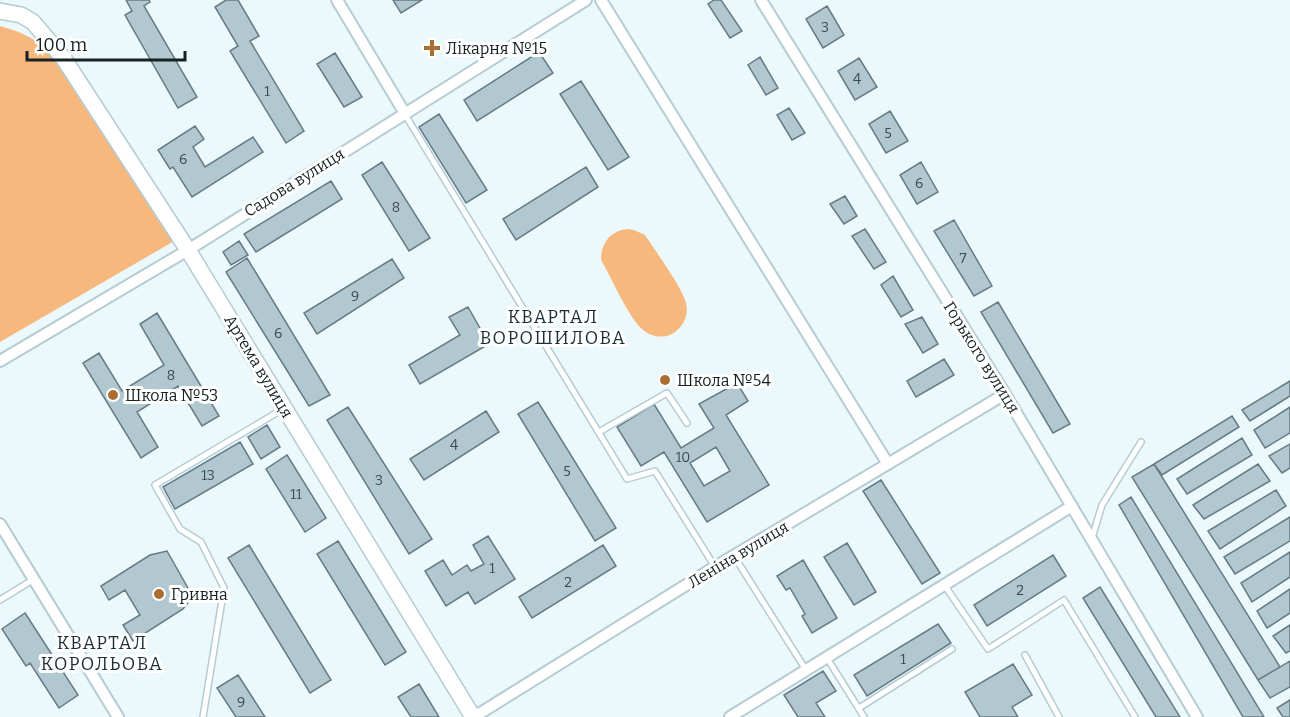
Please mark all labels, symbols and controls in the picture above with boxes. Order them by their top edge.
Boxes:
house number: 3 [821,19,829,36]
scale bar [27,24,184,62]
text: 100 m [36,34,87,56]
marker: Лікарня №15 [423,39,441,57]
place label: Лікарня №15 [446,39,547,58]
house number: 4 [853,71,861,88]
house number: 1 [264,83,270,100]
house number: 5 [884,125,892,142]
street label: Садова вулиця [241,144,348,221]
house number: 6 [179,151,187,168]
house number: 6 [915,175,923,192]
house number: 8 [392,199,400,216]
house number: 7 [959,250,967,267]
house number: 9 [351,288,359,305]
street label: Горького вулиця [940,298,1024,417]
district label: КВАРТАЛ ВОРОШИЛОВА [480,306,626,349]
street label: Артема вулиця [220,311,297,421]
house number: 6 [274,325,282,342]
house number: 8 [167,367,175,384]
place label: Школа №54 [677,371,771,390]
marker: Школа №54 [658,373,672,387]
place label: Школа №53 [125,386,218,405]
marker: Школа №53 [106,388,120,402]
house number: 4 [450,437,458,454]
house number: 10 [676,449,690,466]
house number: 5 [563,463,571,480]
house number: 13 [201,467,215,484]
house number: 3 [375,472,383,489]
house number: 11 [290,486,302,503]
street label: Леніна вулиця [685,517,792,592]
house number: 1 [489,560,495,577]
house number: 2 [564,574,572,591]
house number: 2 [1016,582,1024,599]
place label: Гривна [171,585,228,604]
marker: Гривна [152,587,166,601]
district label: КВАРТАЛ КОРОЛЬОВА [41,632,163,675]
house number: 1 [900,651,906,668]
house number: 9 [237,694,245,711]

